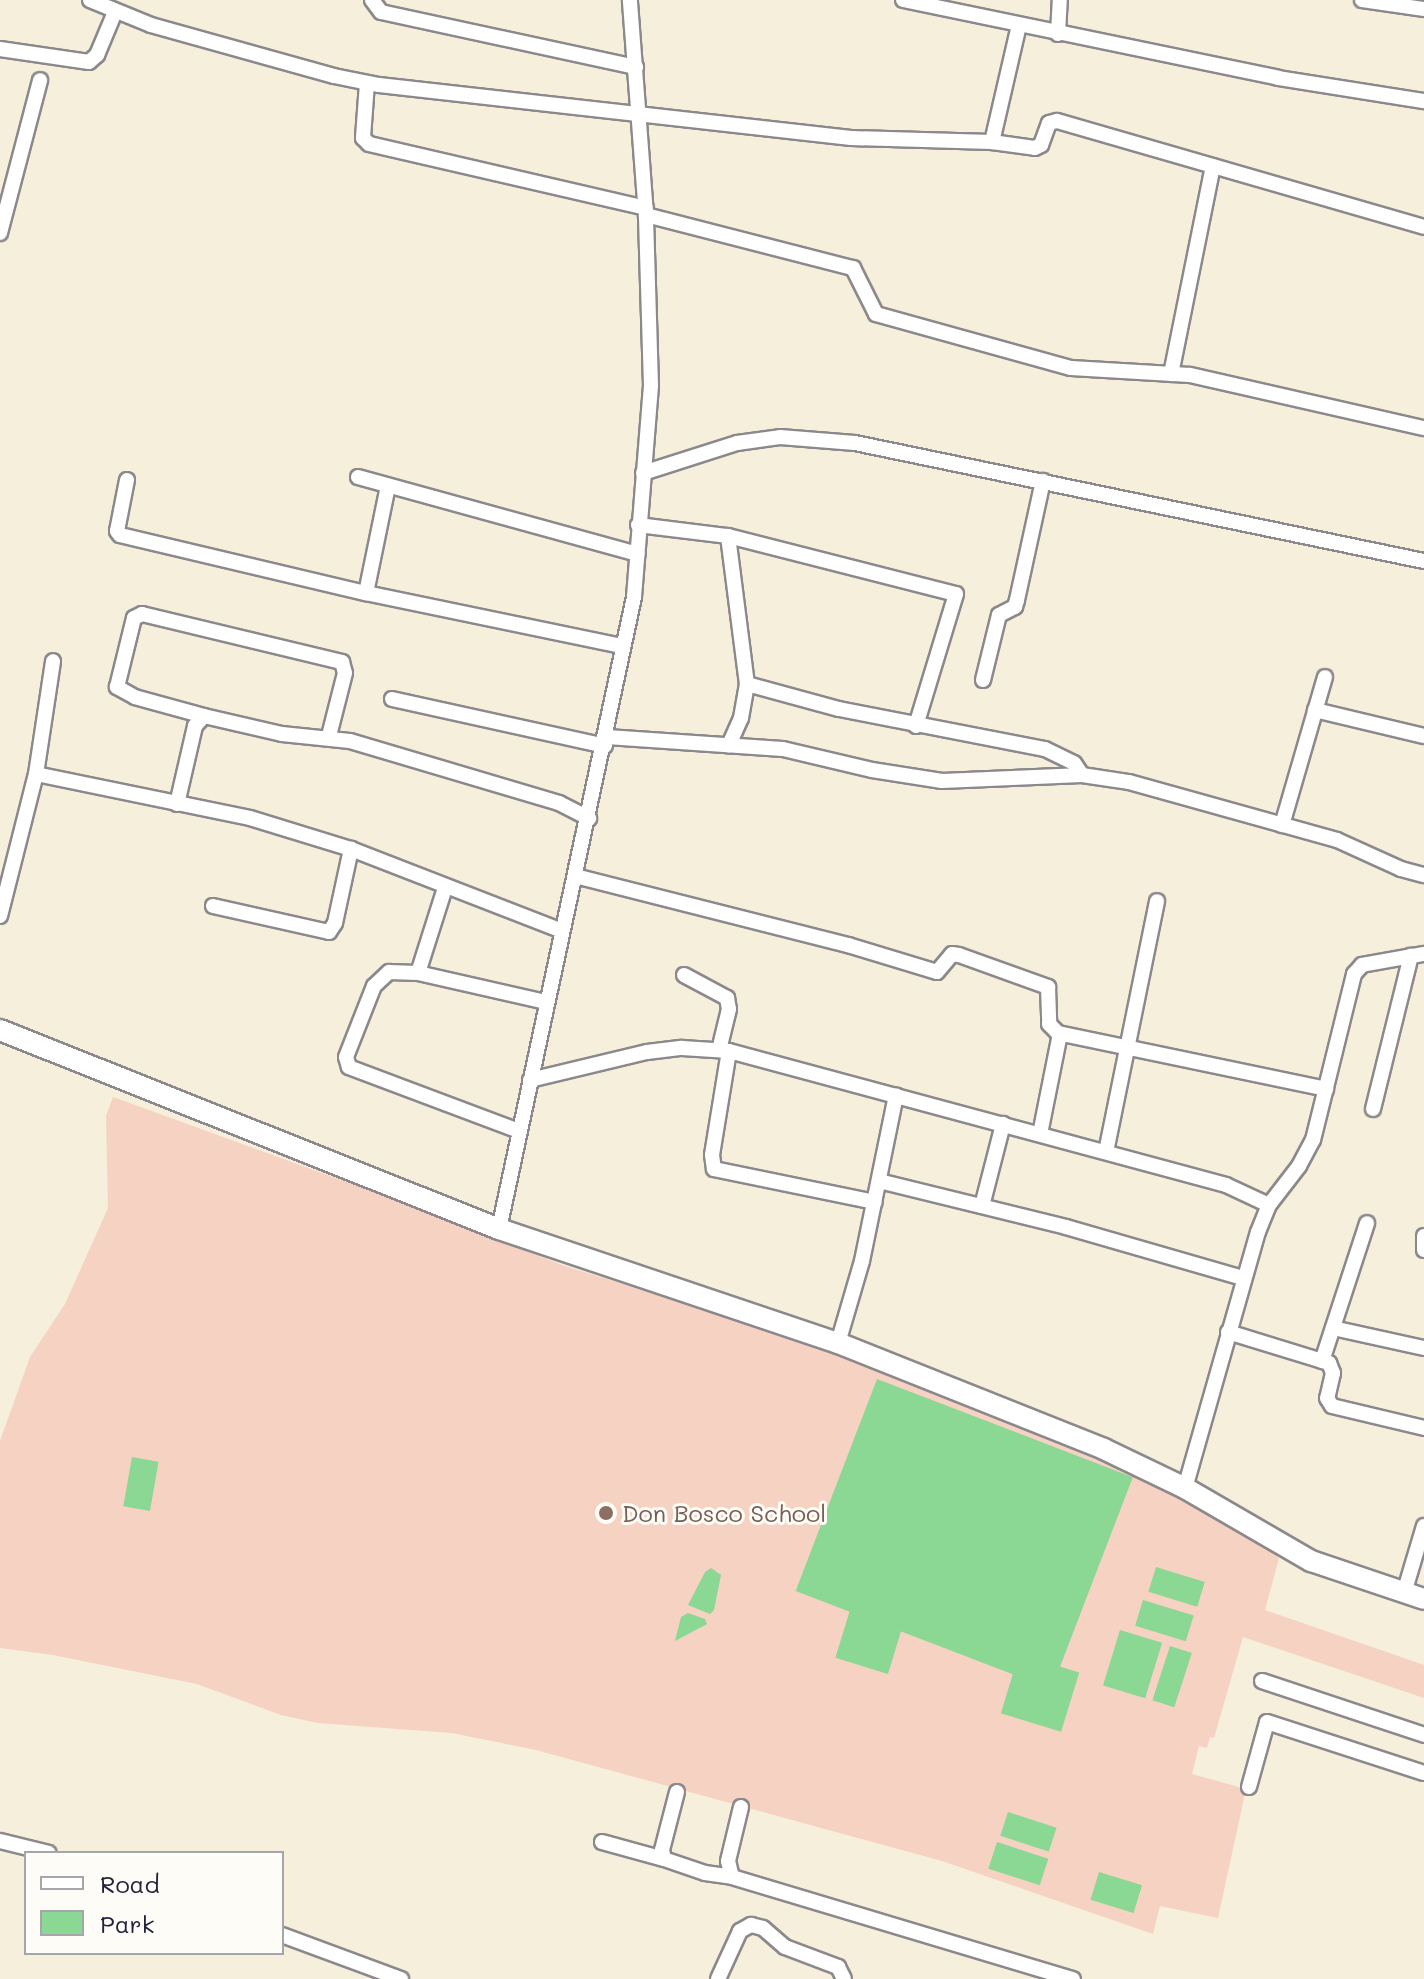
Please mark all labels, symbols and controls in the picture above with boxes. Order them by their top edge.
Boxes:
place label: Don Bosco School [622,1499,826,1527]
marker: Don Bosco School [597,1504,615,1522]
legend [24,1851,284,1955]
text: Road [100,1868,160,1899]
text: Park [100,1908,154,1939]

